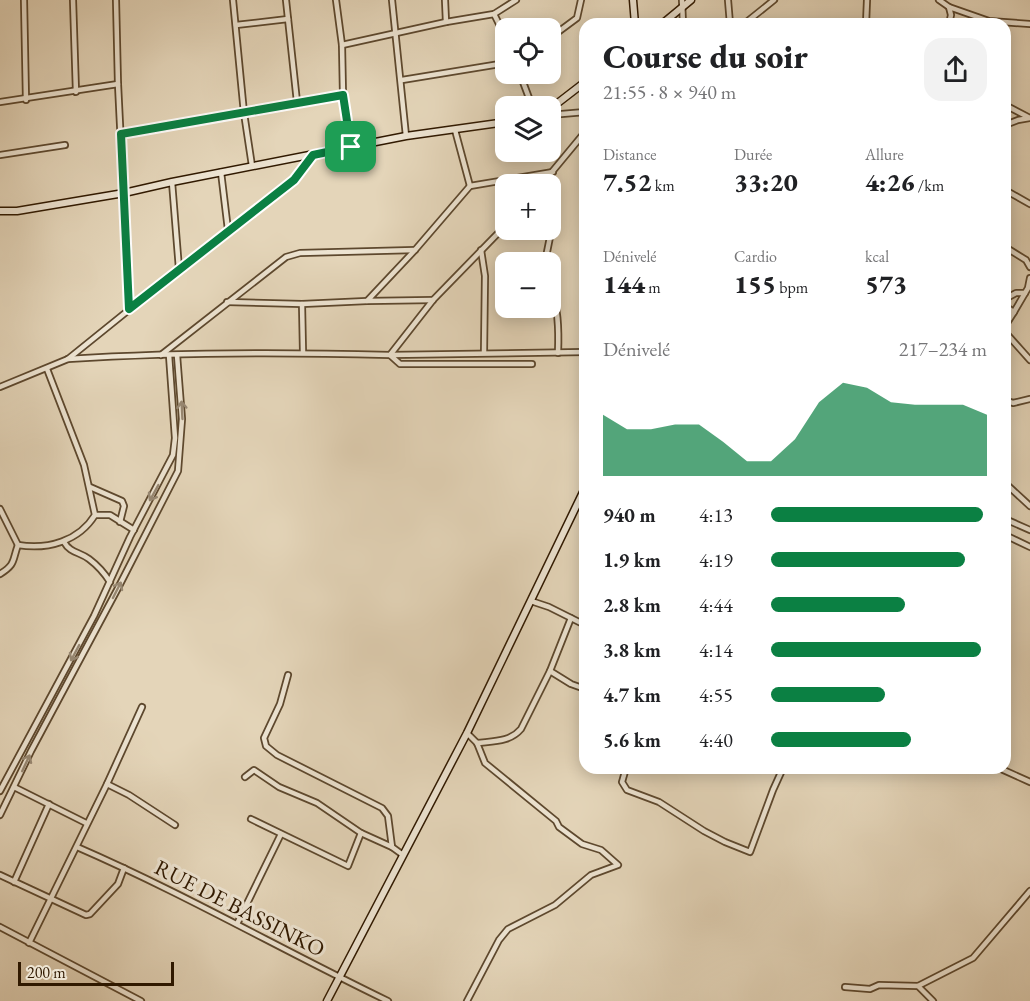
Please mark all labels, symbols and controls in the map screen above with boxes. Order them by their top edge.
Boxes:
map controls [495,18,561,318]
button: locate [495,18,561,84]
text: Course du soir [603,35,808,78]
button: share [924,38,987,101]
text: 21:55 · 8 × 940 m [603,79,736,105]
button: layers [495,96,561,162]
pin [325,121,376,172]
icon: arrive [334,130,367,163]
text: Distance [603,144,656,165]
text: Durée [734,144,772,165]
text: Allure [865,144,904,165]
text: 7.52 [603,165,652,199]
text: 33:20 [734,165,798,199]
text: 4:26 [865,165,915,199]
button: + [495,174,561,240]
text: km [652,175,675,196]
text: /km [915,175,944,196]
text: Dénivelé [603,246,657,267]
text: Cardio [734,246,777,267]
text: kcal [865,246,889,267]
button: − [495,252,561,318]
text: 144 [603,267,645,301]
text: 155 [734,267,776,301]
text: 573 [865,267,907,301]
text: m [645,277,661,298]
text: bpm [776,277,808,298]
text: Dénivelé [603,336,670,362]
text: 217–234 m [899,336,987,362]
one-way arrow [176,401,187,421]
one-way arrow [148,483,159,501]
text: 940 m [603,502,656,528]
text: 4:13 [699,502,733,528]
text: 1.9 km [603,547,661,573]
text: 4:19 [699,547,733,573]
one-way arrow [112,582,123,600]
text: 2.8 km [603,592,661,618]
text: 4:44 [699,592,733,618]
text: 3.8 km [603,637,661,663]
text: 4:14 [699,637,733,663]
one-way arrow [68,644,80,662]
text: 4.7 km [603,682,661,708]
text: 4:55 [699,682,733,708]
text: 5.6 km [603,727,661,753]
text: 4:40 [699,727,733,753]
one-way arrow [20,754,32,772]
street label: RUE DE BASSINKO [150,853,330,963]
scale bar [18,959,174,986]
text: 200 m [27,962,66,983]

